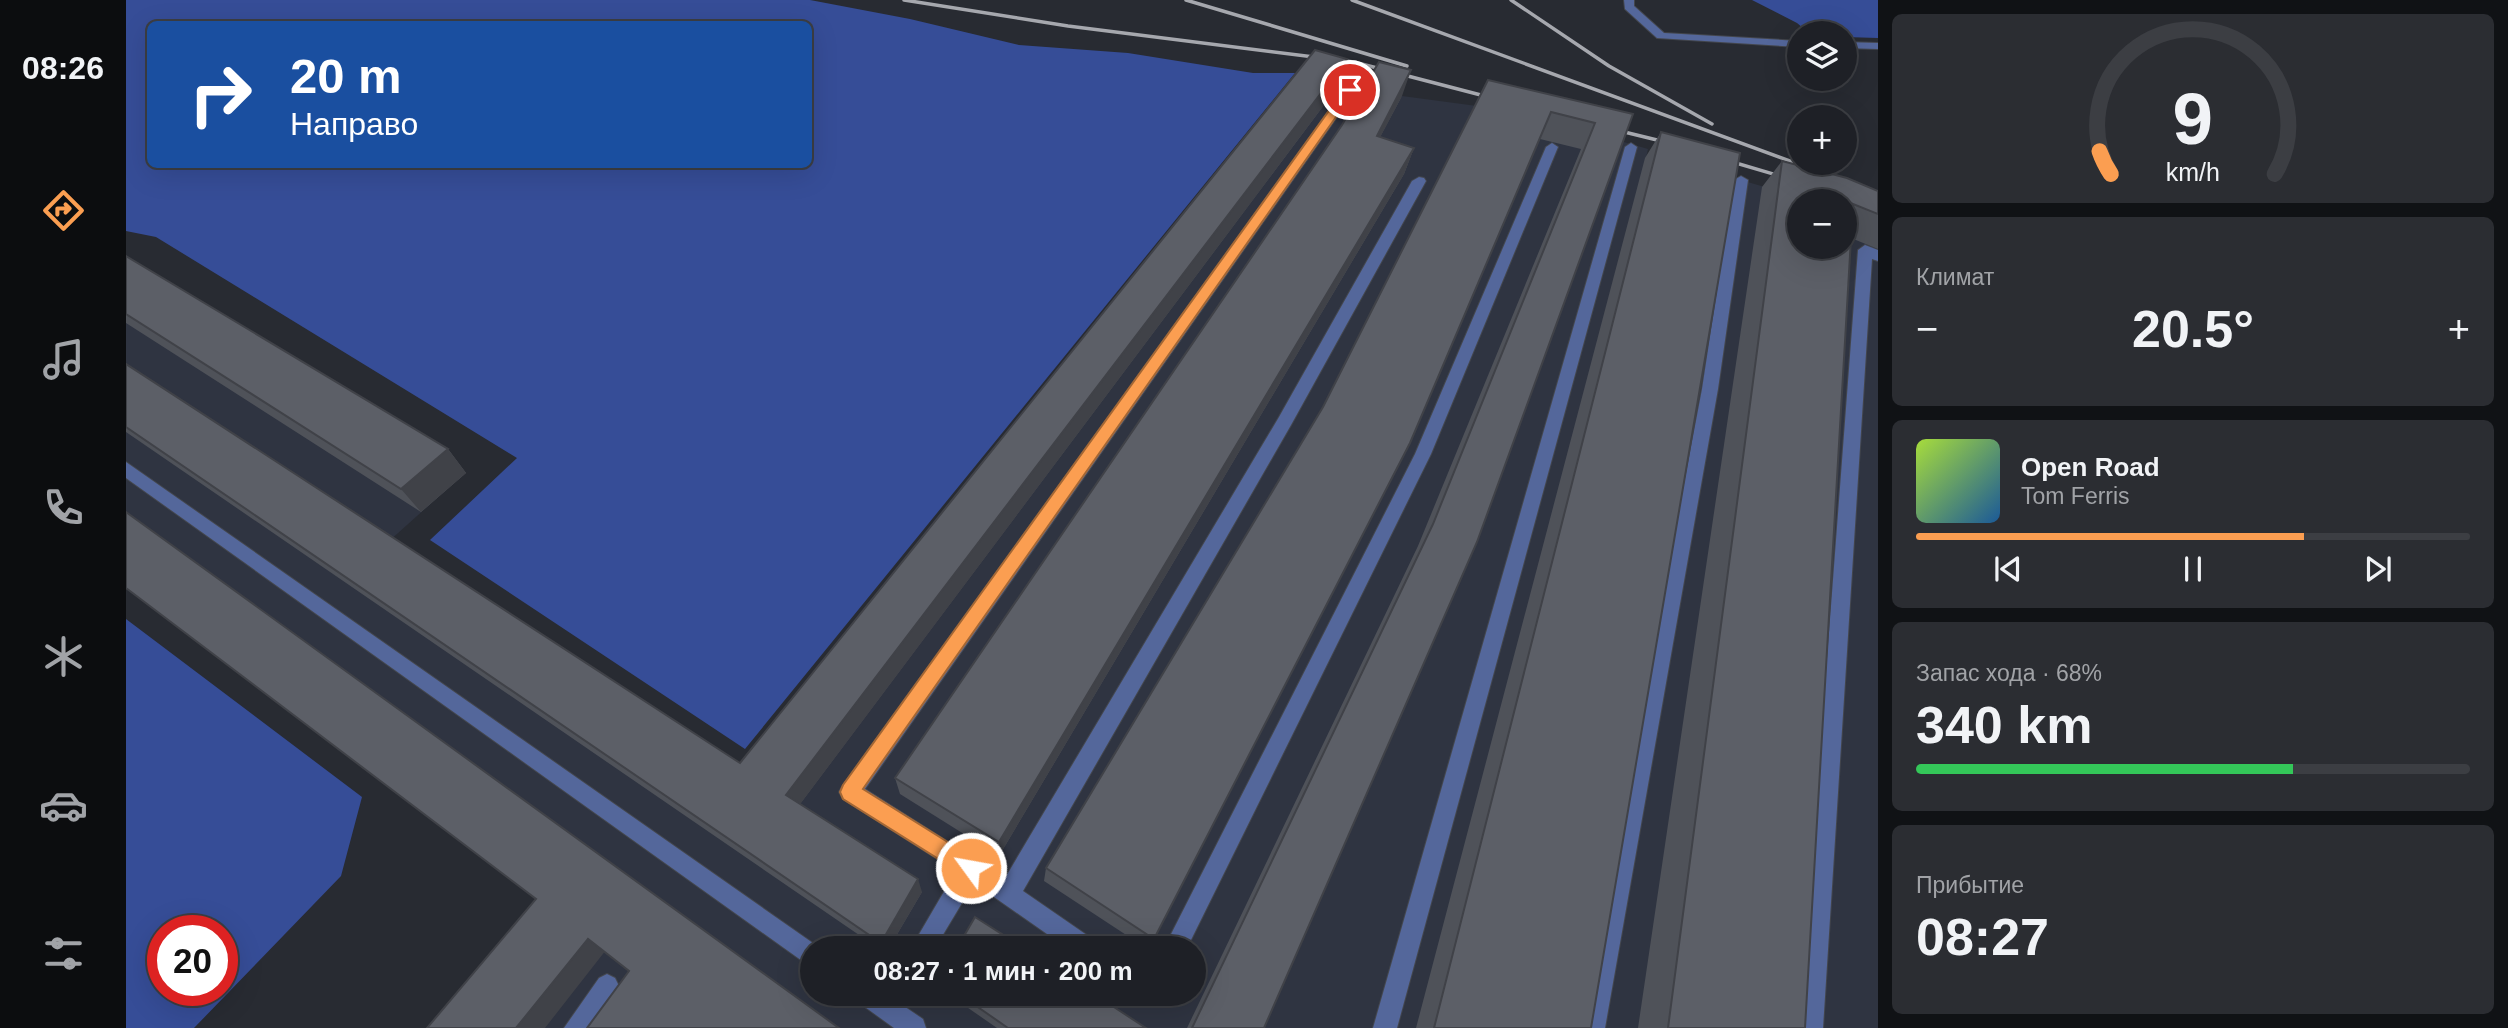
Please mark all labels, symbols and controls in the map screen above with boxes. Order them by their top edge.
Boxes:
map controls [1787,21,1857,259]
button: layers [1787,21,1857,91]
icon: right [175,49,266,140]
text: 20 m [290,49,402,103]
text: 08:26 [22,50,104,86]
pin [1320,60,1380,120]
icon: arrive [1331,71,1369,109]
text: 9 [2173,79,2213,160]
button: + [1787,105,1857,175]
text: Направо [290,106,418,142]
text: km/h [2166,158,2220,186]
icon: directions [39,186,88,235]
button: − [1787,189,1857,259]
text: Климат [1916,264,1994,290]
text: 20.5° [2132,300,2254,358]
text: − [1916,308,1938,350]
text: + [2448,308,2470,350]
icon: music [39,335,88,384]
text: Open Road [2021,452,2160,482]
icon: phone [39,483,88,532]
text: Tom Ferris [2021,483,2130,509]
icon: previous [1989,550,2027,588]
icon: pause [2174,550,2212,588]
icon: next [2359,550,2397,588]
icon: climate [39,632,88,681]
text: Запас хода · 68% [1916,660,2102,686]
text: 340 km [1916,696,2092,754]
icon: car [39,781,88,830]
position arrow [934,831,1008,905]
text: Прибытие [1916,872,2024,898]
text: 08:27 [1916,908,2049,966]
speed limit sign: 20 [147,915,238,1006]
icon: filters [39,929,88,978]
text: 08:27 · 1 мин · 200 m [873,956,1133,986]

